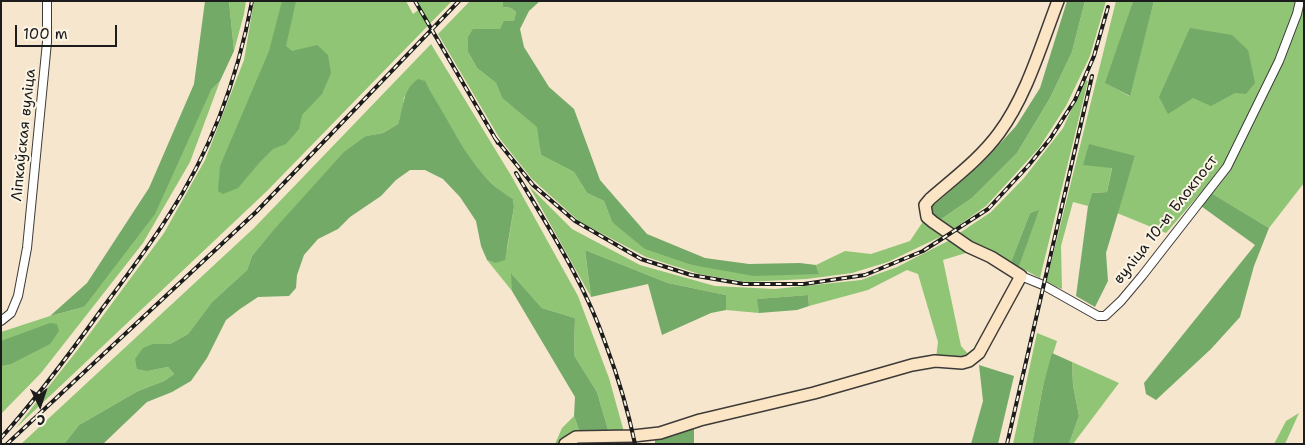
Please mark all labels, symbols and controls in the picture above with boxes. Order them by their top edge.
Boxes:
scale bar [18,15,120,47]
text: 100 m [23,24,68,44]
street label: Ліпкаўская вуліца [8,68,40,202]
street label: вуліца 10-ы Блокпост [1110,152,1222,288]
north arrow [15,380,65,430]
text: С [36,411,46,429]

